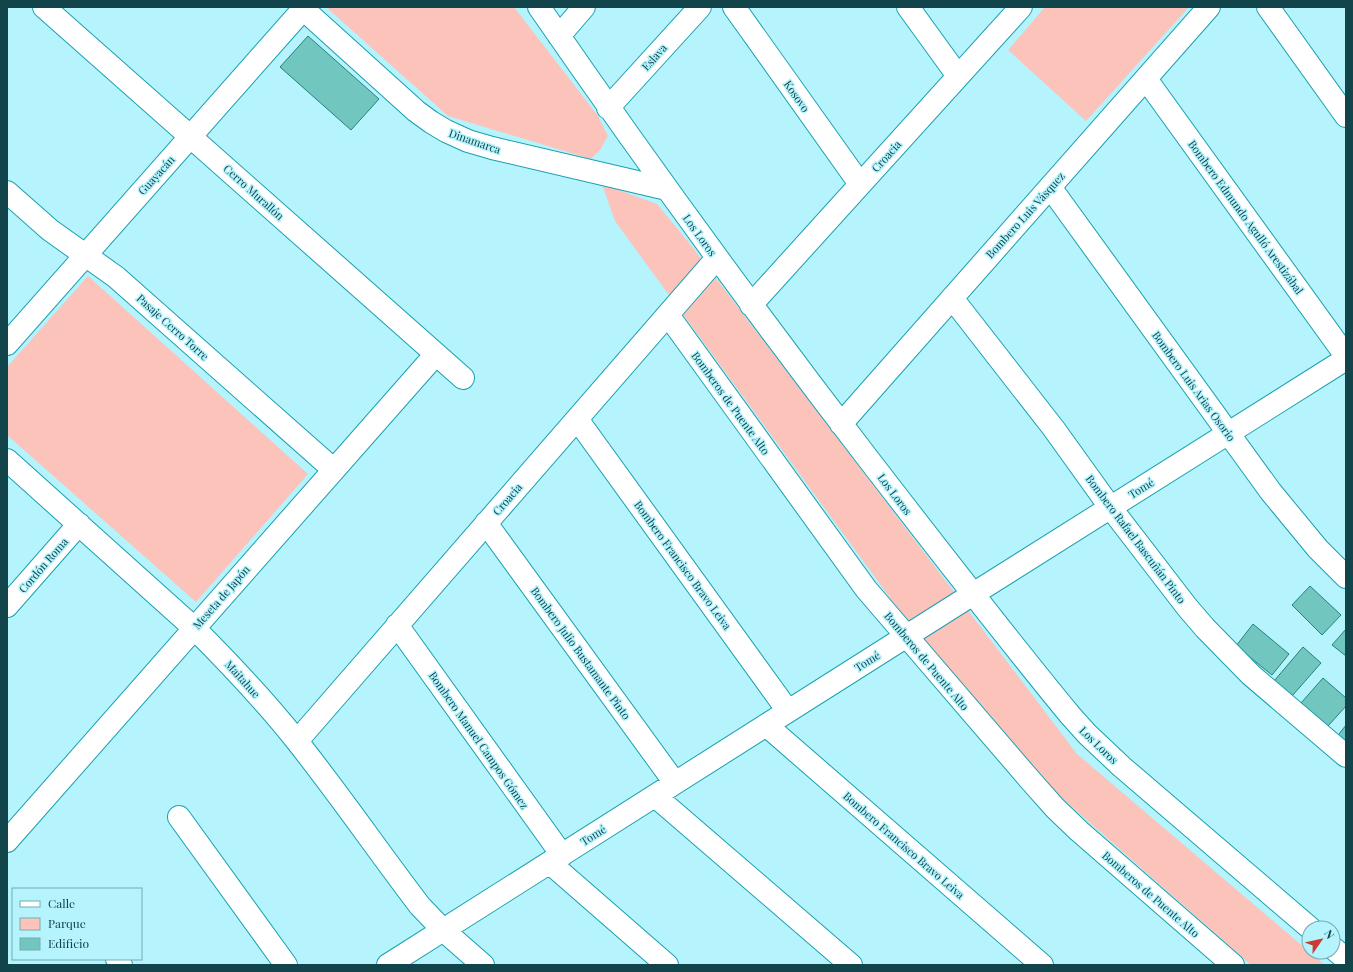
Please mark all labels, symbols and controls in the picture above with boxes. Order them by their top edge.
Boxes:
street label: Eslava [638,40,670,74]
street label: Kosovo [781,77,813,115]
street label: Dinamarca [447,125,503,157]
street label: Croacia [868,137,905,175]
street label: Bombero Edmundo Agulló Arestizábal [1185,137,1307,297]
street label: Guayacán [134,152,178,198]
street label: Cerro Murallón [221,161,288,223]
street label: Bombero Luis Vásquez [982,169,1068,261]
street label: Los Loros [680,211,720,259]
street label: Pasaje Cerro Torre [134,291,213,364]
street label: Bombero Luis Arias Osorio [1149,328,1239,444]
street label: Bomberos de Puente Alto [688,348,774,458]
street label: Los Loros [874,470,916,518]
street label: Bombero Rafael Bascuñán Pinto [1083,472,1189,606]
street label: Tomé [1125,474,1157,502]
street label: Croacia [489,479,525,518]
street label: Bombero Francisco Bravo Leiva [631,498,735,633]
street label: Cordón Roma [15,534,71,596]
street label: Meseta de Japón [189,562,253,632]
street label: Bombero Julio Bustamante Pinto [528,584,634,722]
street label: Bomberos de Puente Alto [881,609,973,713]
street label: Tomé [851,647,883,675]
street label: Maitahue [222,657,264,701]
street label: Bombero Manuel Campos Gómez [426,668,532,812]
street label: Los Loros [1076,723,1122,767]
street label: Bombero Francisco Bravo Leiva [840,788,968,902]
street label: Tomé [577,821,609,849]
street label: Bomberos de Puente Alto [1099,848,1203,940]
legend [12,888,142,960]
text: Calle [48,895,75,911]
text: Parque [48,915,86,931]
north arrow [1301,920,1341,960]
text: N [1321,927,1338,942]
text: Edificio [48,935,90,951]

